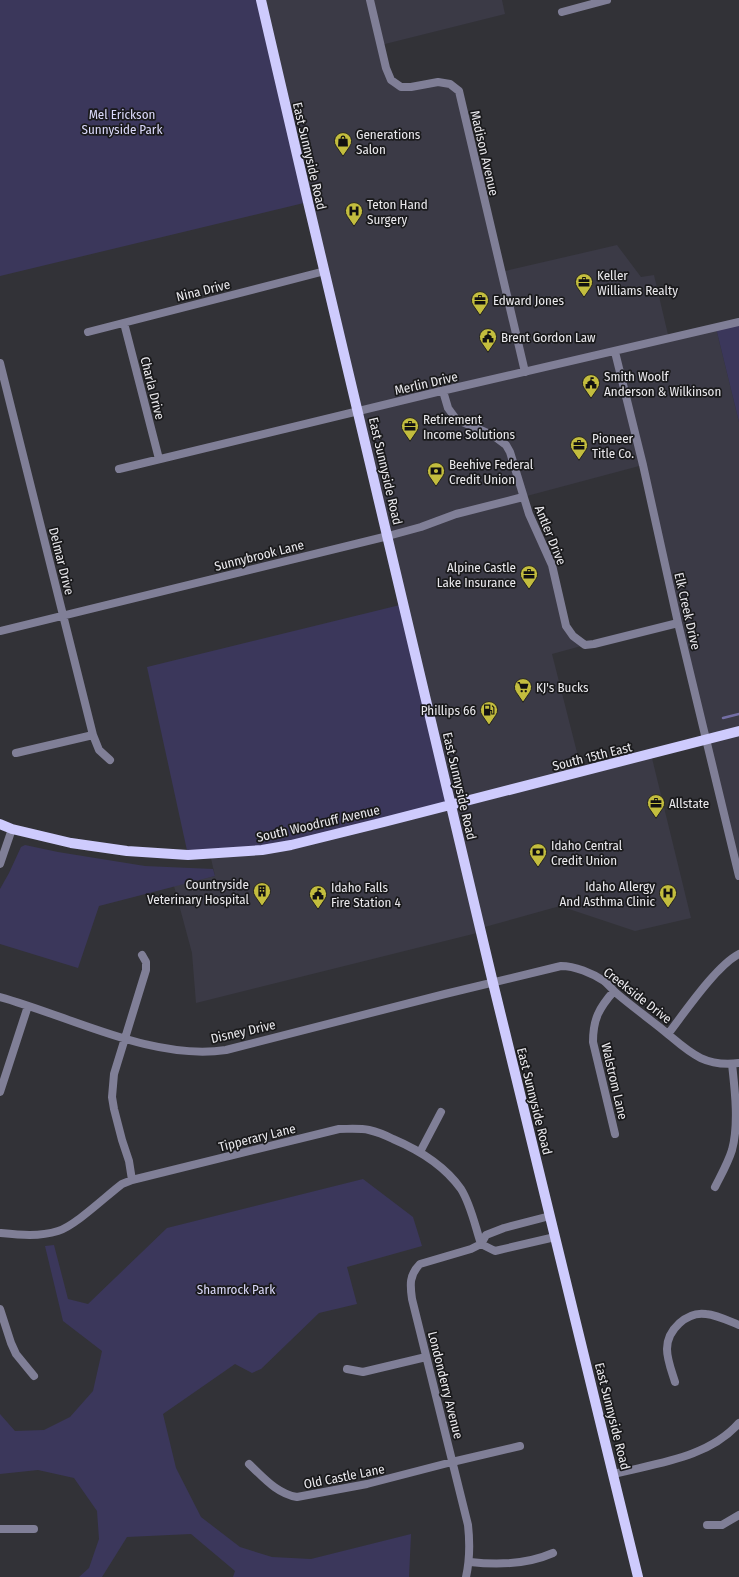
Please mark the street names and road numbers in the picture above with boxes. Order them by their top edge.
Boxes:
street label: East Sunnyside Road [290,101,329,211]
street label: Madison Avenue [467,109,502,197]
street label: Nina Drive [175,277,232,304]
street label: Charla Drive [137,355,168,421]
street label: Merlin Drive [393,369,459,398]
street label: East Sunnyside Road [366,416,405,526]
street label: Antler Drive [532,503,569,567]
street label: Delmar Drive [46,526,77,596]
street label: Sunnybrook Lane [213,537,306,574]
street label: Elk Creek Drive [671,571,704,651]
street label: East Sunnyside Road [440,731,479,841]
street label: South 15th East [551,739,634,774]
street label: South Woodruff Avenue [255,802,381,845]
street label: Creekside Drive [601,964,675,1027]
street label: Disney Drive [209,1017,277,1046]
street label: Walstrom Lane [598,1041,631,1121]
street label: East Sunnyside Road [514,1046,555,1156]
street label: Tipperary Lane [217,1121,297,1154]
street label: Londonderry Avenue [425,1330,466,1440]
street label: East Sunnyside Road [592,1361,633,1471]
street label: Old Castle Lane [302,1461,386,1492]

